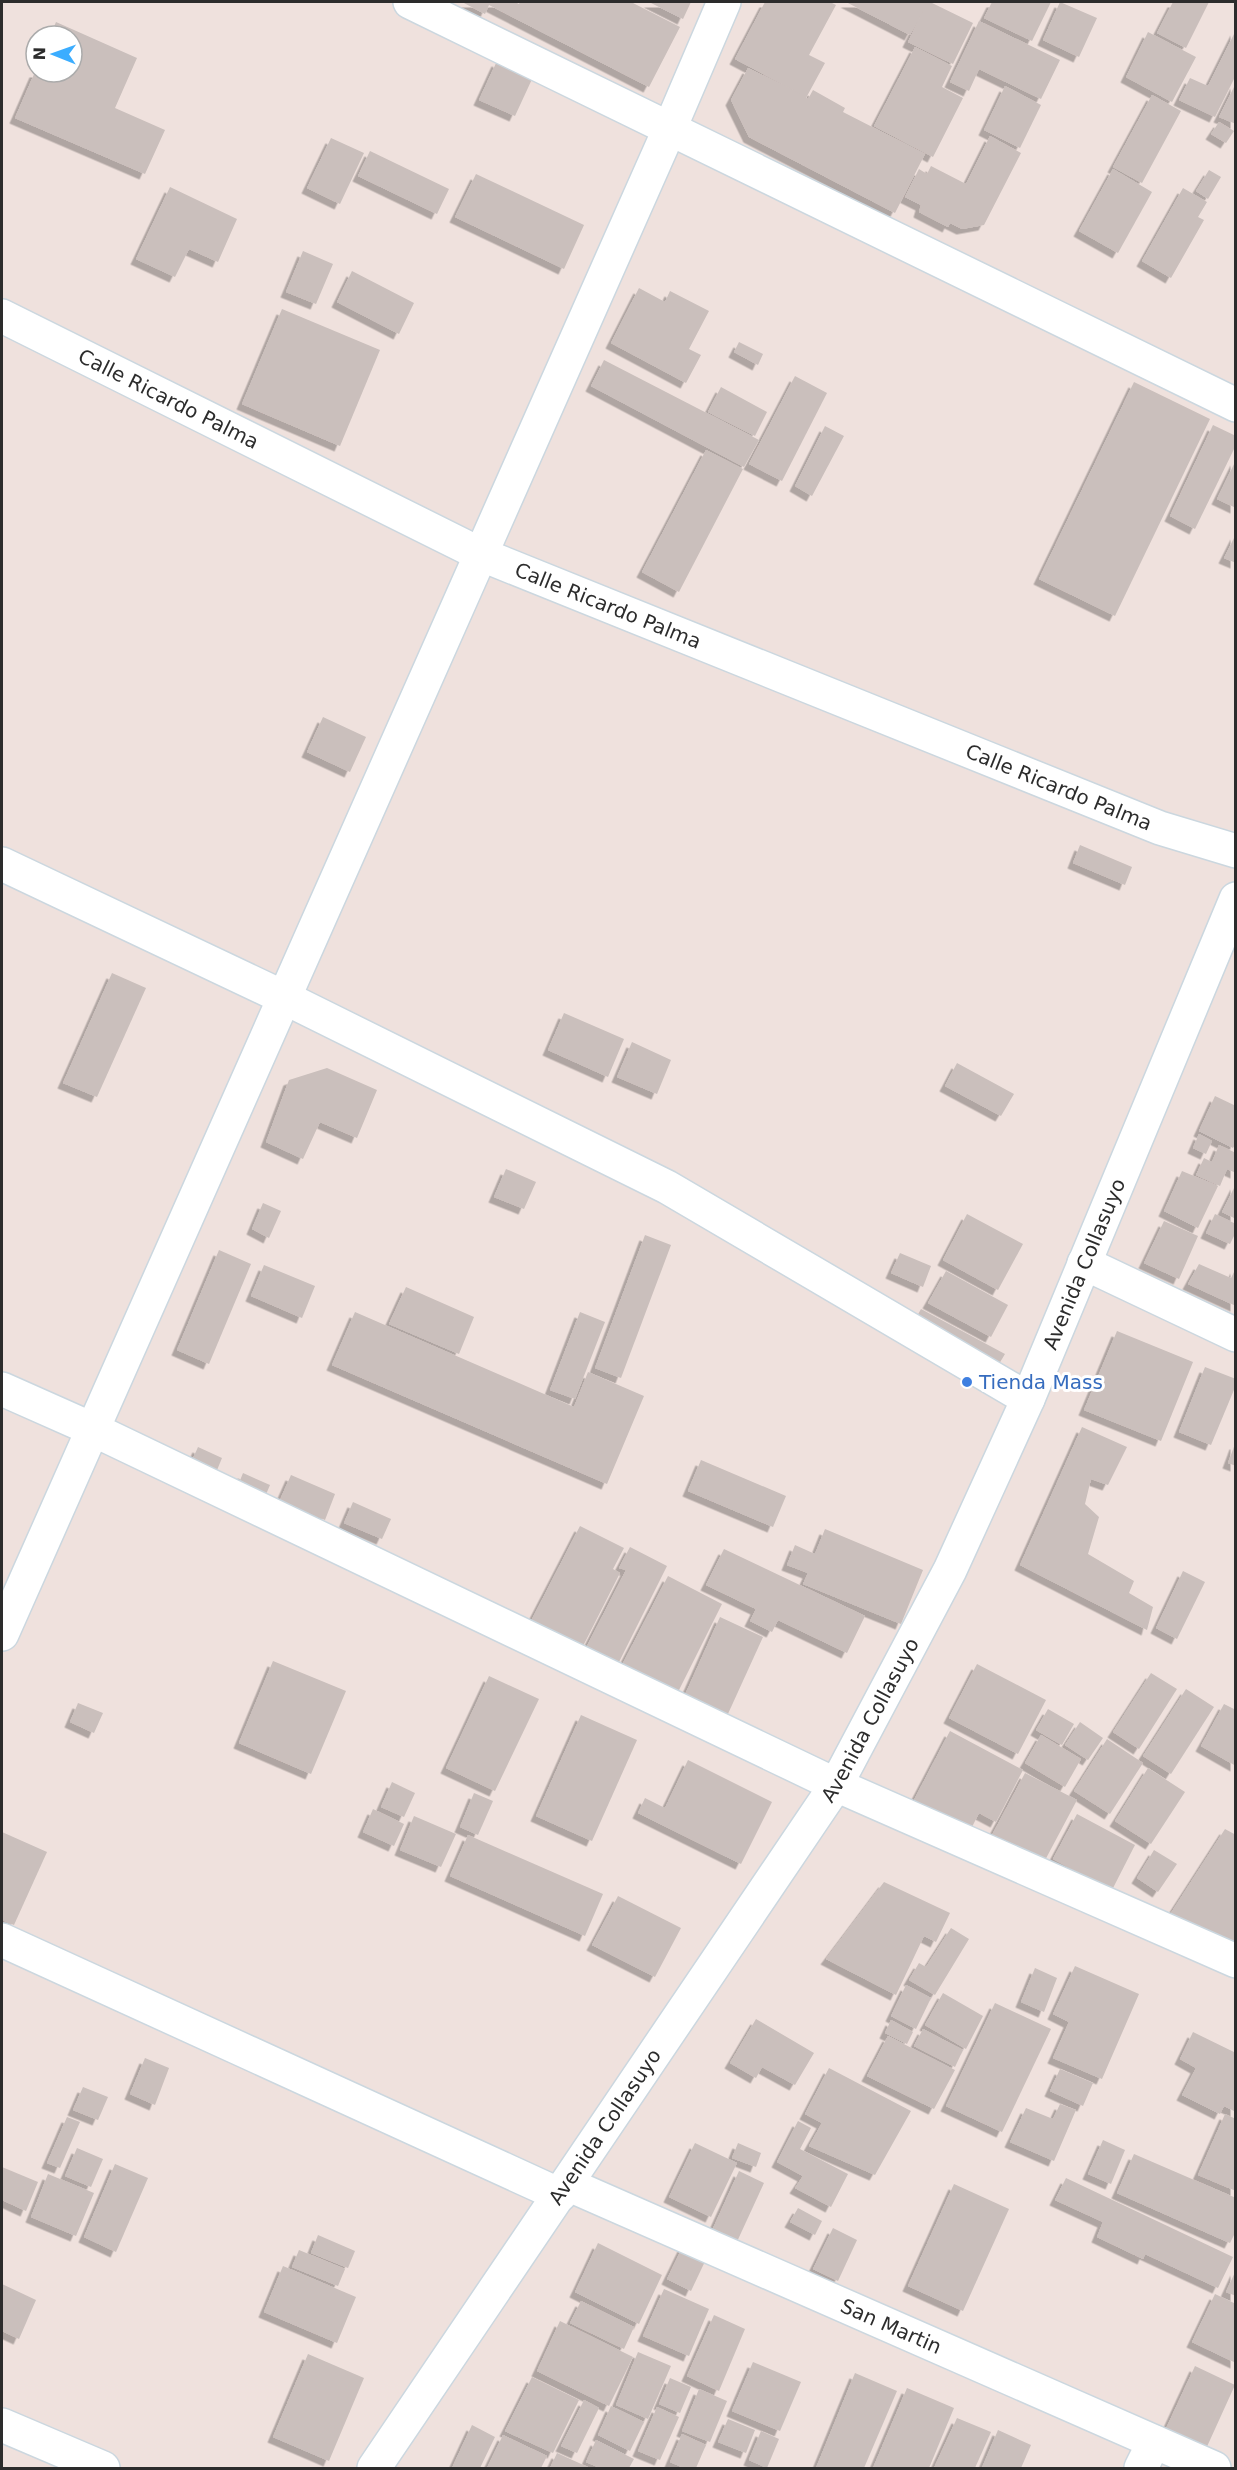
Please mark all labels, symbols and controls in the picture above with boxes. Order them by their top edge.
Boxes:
north arrow [24,24,84,84]
text: N [30,47,49,61]
street label: Calle Ricardo Palma [74,344,263,454]
street label: Calle Ricardo Palma [511,557,705,654]
street label: Calle Ricardo Palma [962,739,1155,835]
street label: Avenida Collasuyo [1038,1175,1130,1353]
place label: Tienda Mass [978,1370,1103,1394]
marker: Tienda Mass [960,1375,974,1389]
street label: Avenida Collasuyo [816,1634,924,1807]
street label: Avenida Collasuyo [544,2044,666,2209]
street label: San Martin [837,2294,945,2359]

